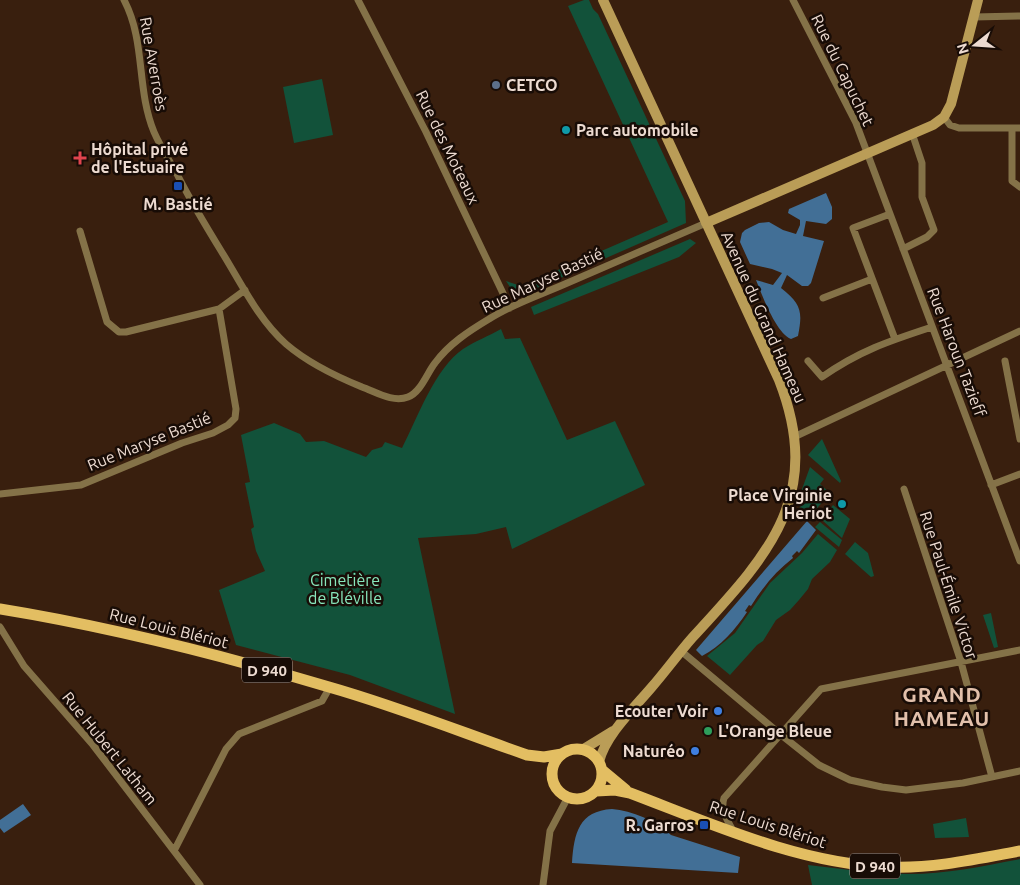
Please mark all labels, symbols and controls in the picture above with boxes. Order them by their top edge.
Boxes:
street label: Rue du Capuchet [808,11,878,129]
street label: Rue Averroès [137,15,171,113]
north arrow [950,20,1000,70]
text: N [953,41,972,56]
place label: CETCO [506,76,557,94]
marker: CETCO [490,79,502,91]
street label: Rue des Moteaux [413,87,483,207]
place label: Parc automobile [576,121,699,139]
marker: Parc automobile [560,124,572,136]
place label: Hôpital privé de l'Estuaire [91,140,188,176]
marker: Hôpital privé de l'Estuaire [73,151,87,165]
marker: M. Bastié [172,180,184,192]
place label: M. Bastié [143,195,213,213]
street label: Avenue du Grand Hameau [718,228,810,406]
street label: Rue Maryse Bastié [479,244,605,316]
street label: Rue Haroun Tazieff [924,285,990,420]
street label: Rue Maryse Bastié [85,408,213,474]
place label: Place Virginie Heriot [728,486,832,522]
marker: Place Virginie Heriot [836,498,848,510]
street label: Rue Paul-Émile Victor [917,508,983,661]
park label: Cimetière de Bléville [308,571,382,607]
street label: Rue Louis Blériot [108,605,231,652]
road number: D 940 [242,658,292,682]
district label: GRAND HAMEAU [894,682,990,730]
street label: Rue Hubert Latham [59,688,161,808]
place label: Ecouter Voir [615,702,708,720]
marker: Ecouter Voir [712,705,724,717]
place label: L'Orange Bleue [718,722,832,740]
marker: L'Orange Bleue [702,725,714,737]
place label: Naturéo [623,742,685,760]
marker: Naturéo [689,745,701,757]
street label: Rue Louis Blériot [707,797,829,852]
place label: R. Garros [625,816,694,834]
marker: R. Garros [698,819,710,831]
road number: D 940 [850,854,900,878]

